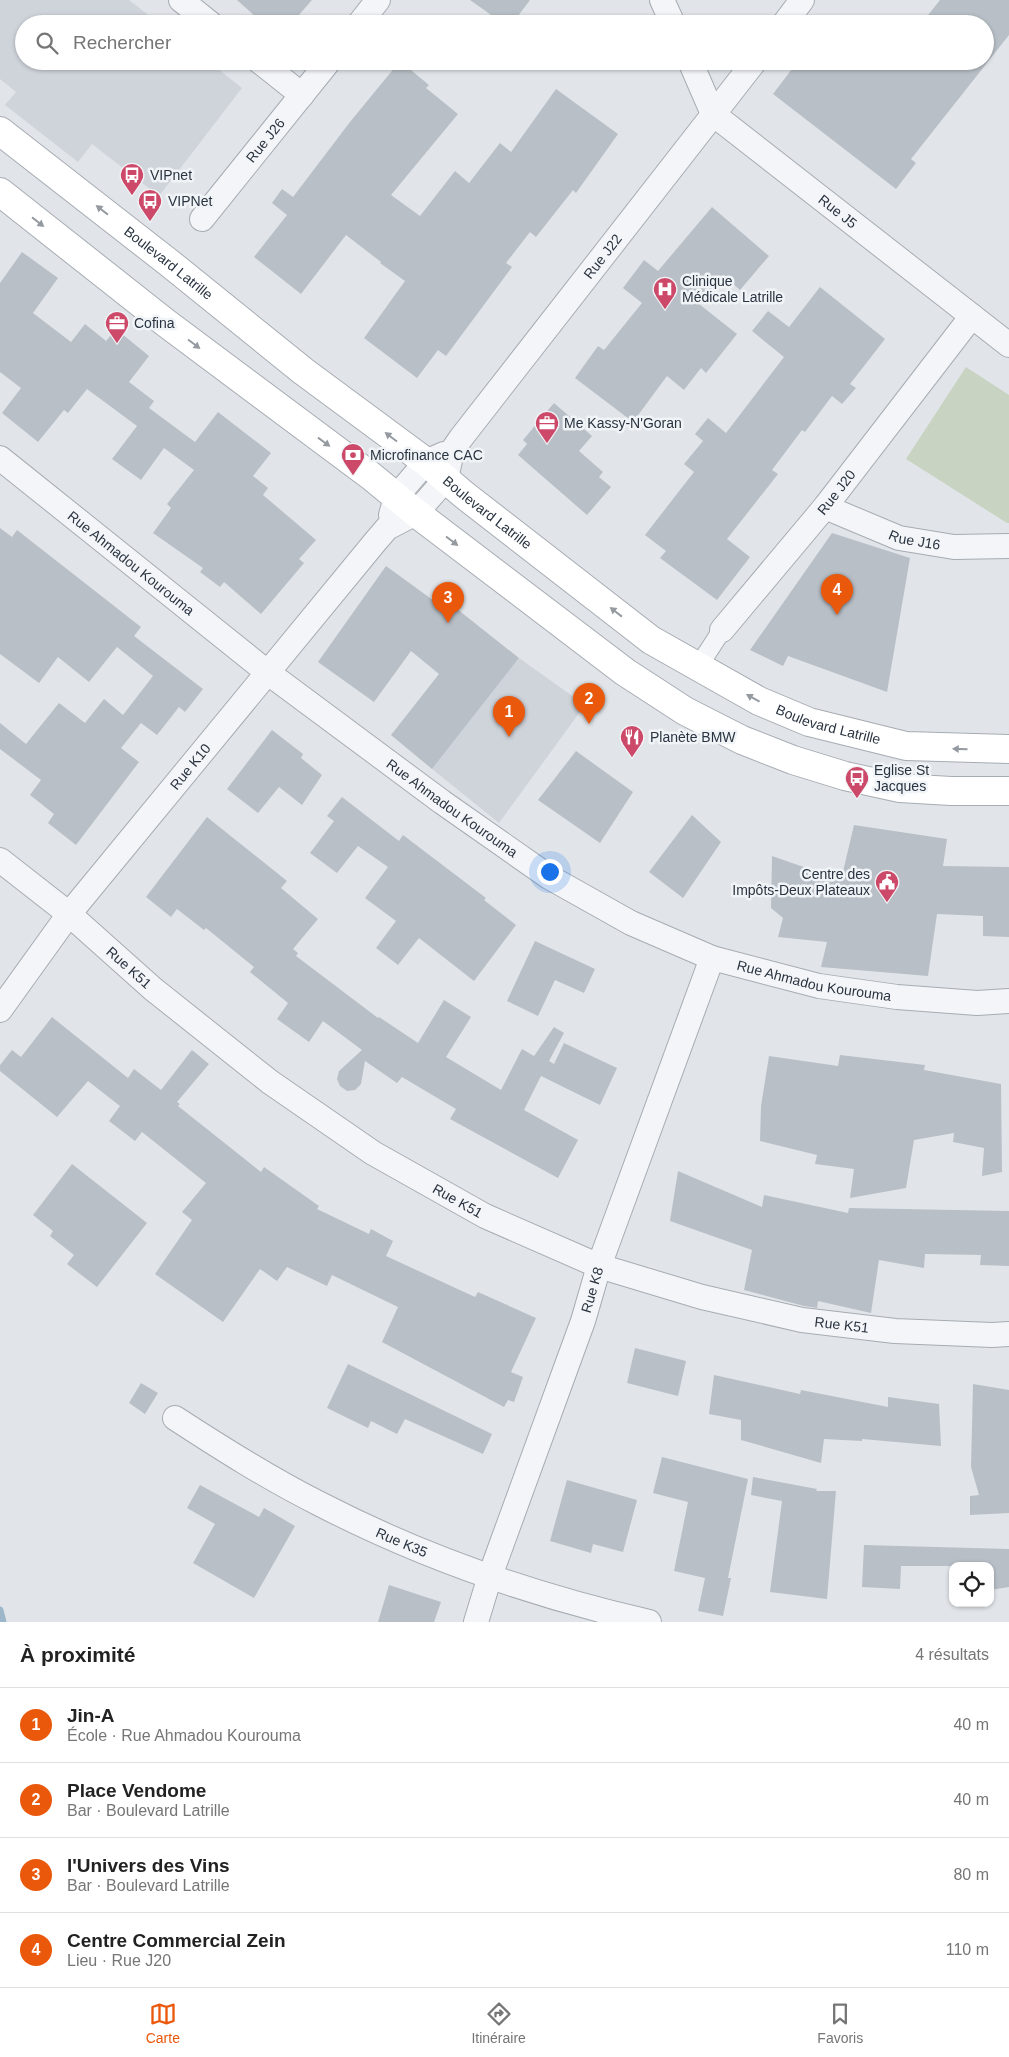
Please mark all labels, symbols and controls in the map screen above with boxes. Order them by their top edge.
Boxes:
search box [15,15,994,70]
icon: search [33,29,61,57]
text: Rechercher [73,32,171,53]
street label: Rue J26 [243,115,288,166]
bus stop icon: VIPnet [119,162,145,196]
place label: VIPnet [150,167,192,183]
bus stop icon: VIPNet [137,188,163,222]
street label: Rue J5 [815,191,860,231]
place label: VIPNet [168,193,212,209]
one-way arrow [96,205,109,216]
one-way arrow [31,217,44,228]
street label: Boulevard Latrille [121,223,216,303]
street label: Rue J22 [580,231,625,282]
place label: Clinique Médicale Latrille [682,273,783,305]
hospital icon: Clinique Médicale Latrille [652,276,678,310]
office icon: Cofina [104,310,130,344]
place label: Cofina [134,315,175,331]
one-way arrow [187,339,200,350]
office icon: Me Kassy-N'Goran [534,410,560,444]
place label: Me Kassy-N'Goran [564,415,682,431]
one-way arrow [384,432,398,442]
one-way arrow [317,436,330,447]
bank icon: Microfinance CAC [340,442,366,476]
place label: Microfinance CAC [370,447,483,463]
street label: Rue J20 [814,467,859,518]
street label: Boulevard Latrille [440,472,535,552]
street label: Rue Ahmadou Kourouma [65,508,198,619]
street label: Rue J16 [886,527,942,553]
one-way arrow [445,535,458,546]
pin: 4 [821,574,853,615]
pin: 3 [432,582,464,623]
one-way arrow [609,607,623,617]
pin: 2 [573,683,605,724]
one-way arrow [746,694,761,702]
pin: 1 [493,696,525,737]
street label: Boulevard Latrille [774,701,882,747]
restaurant icon: Planète BMW [619,724,645,758]
place label: Planète BMW [650,729,736,745]
street label: Rue K10 [167,740,214,793]
one-way arrow [952,744,968,752]
street label: Rue Ahmadou Kourouma [384,756,521,861]
place label: Eglise St Jacques [874,762,929,794]
bus stop icon: Eglise St Jacques [844,765,870,799]
your location [537,859,563,885]
place label: Centre des Impôts-Deux Plateaux [732,866,870,898]
public building icon: Centre des Impôts-Deux Plateaux [874,869,900,903]
street label: Rue K51 [103,943,155,992]
street label: Rue Ahmadou Kourouma [735,957,893,1004]
street label: Rue K51 [430,1180,486,1221]
street label: Rue K8 [578,1265,606,1314]
street label: Rue K51 [814,1314,870,1336]
street label: Rue K35 [373,1524,430,1560]
map controls [949,1562,994,1607]
button: locate [949,1562,994,1607]
text: À proximité [20,1643,136,1666]
text: 4 résultats [915,1646,989,1663]
text: Jin-A [67,1705,115,1726]
text: 1 [32,1716,40,1733]
text: 40 m [953,1716,989,1733]
text: École · Rue Ahmadou Kourouma [67,1727,301,1744]
text: Place Vendome [67,1780,206,1801]
text: 2 [32,1791,40,1808]
text: 40 m [953,1791,989,1808]
text: Bar · Boulevard Latrille [67,1802,230,1819]
text: l'Univers des Vins [67,1855,230,1876]
text: 3 [32,1866,40,1883]
text: 80 m [953,1866,989,1883]
text: Bar · Boulevard Latrille [67,1877,230,1894]
text: Centre Commercial Zein [67,1930,286,1951]
text: 4 [32,1941,40,1958]
text: 110 m [946,1941,989,1958]
text: Lieu · Rue J20 [67,1952,171,1969]
tab: Carte [146,2000,180,2046]
tab: Itinéraire [471,2000,526,2046]
tab: Favoris [817,2000,863,2046]

